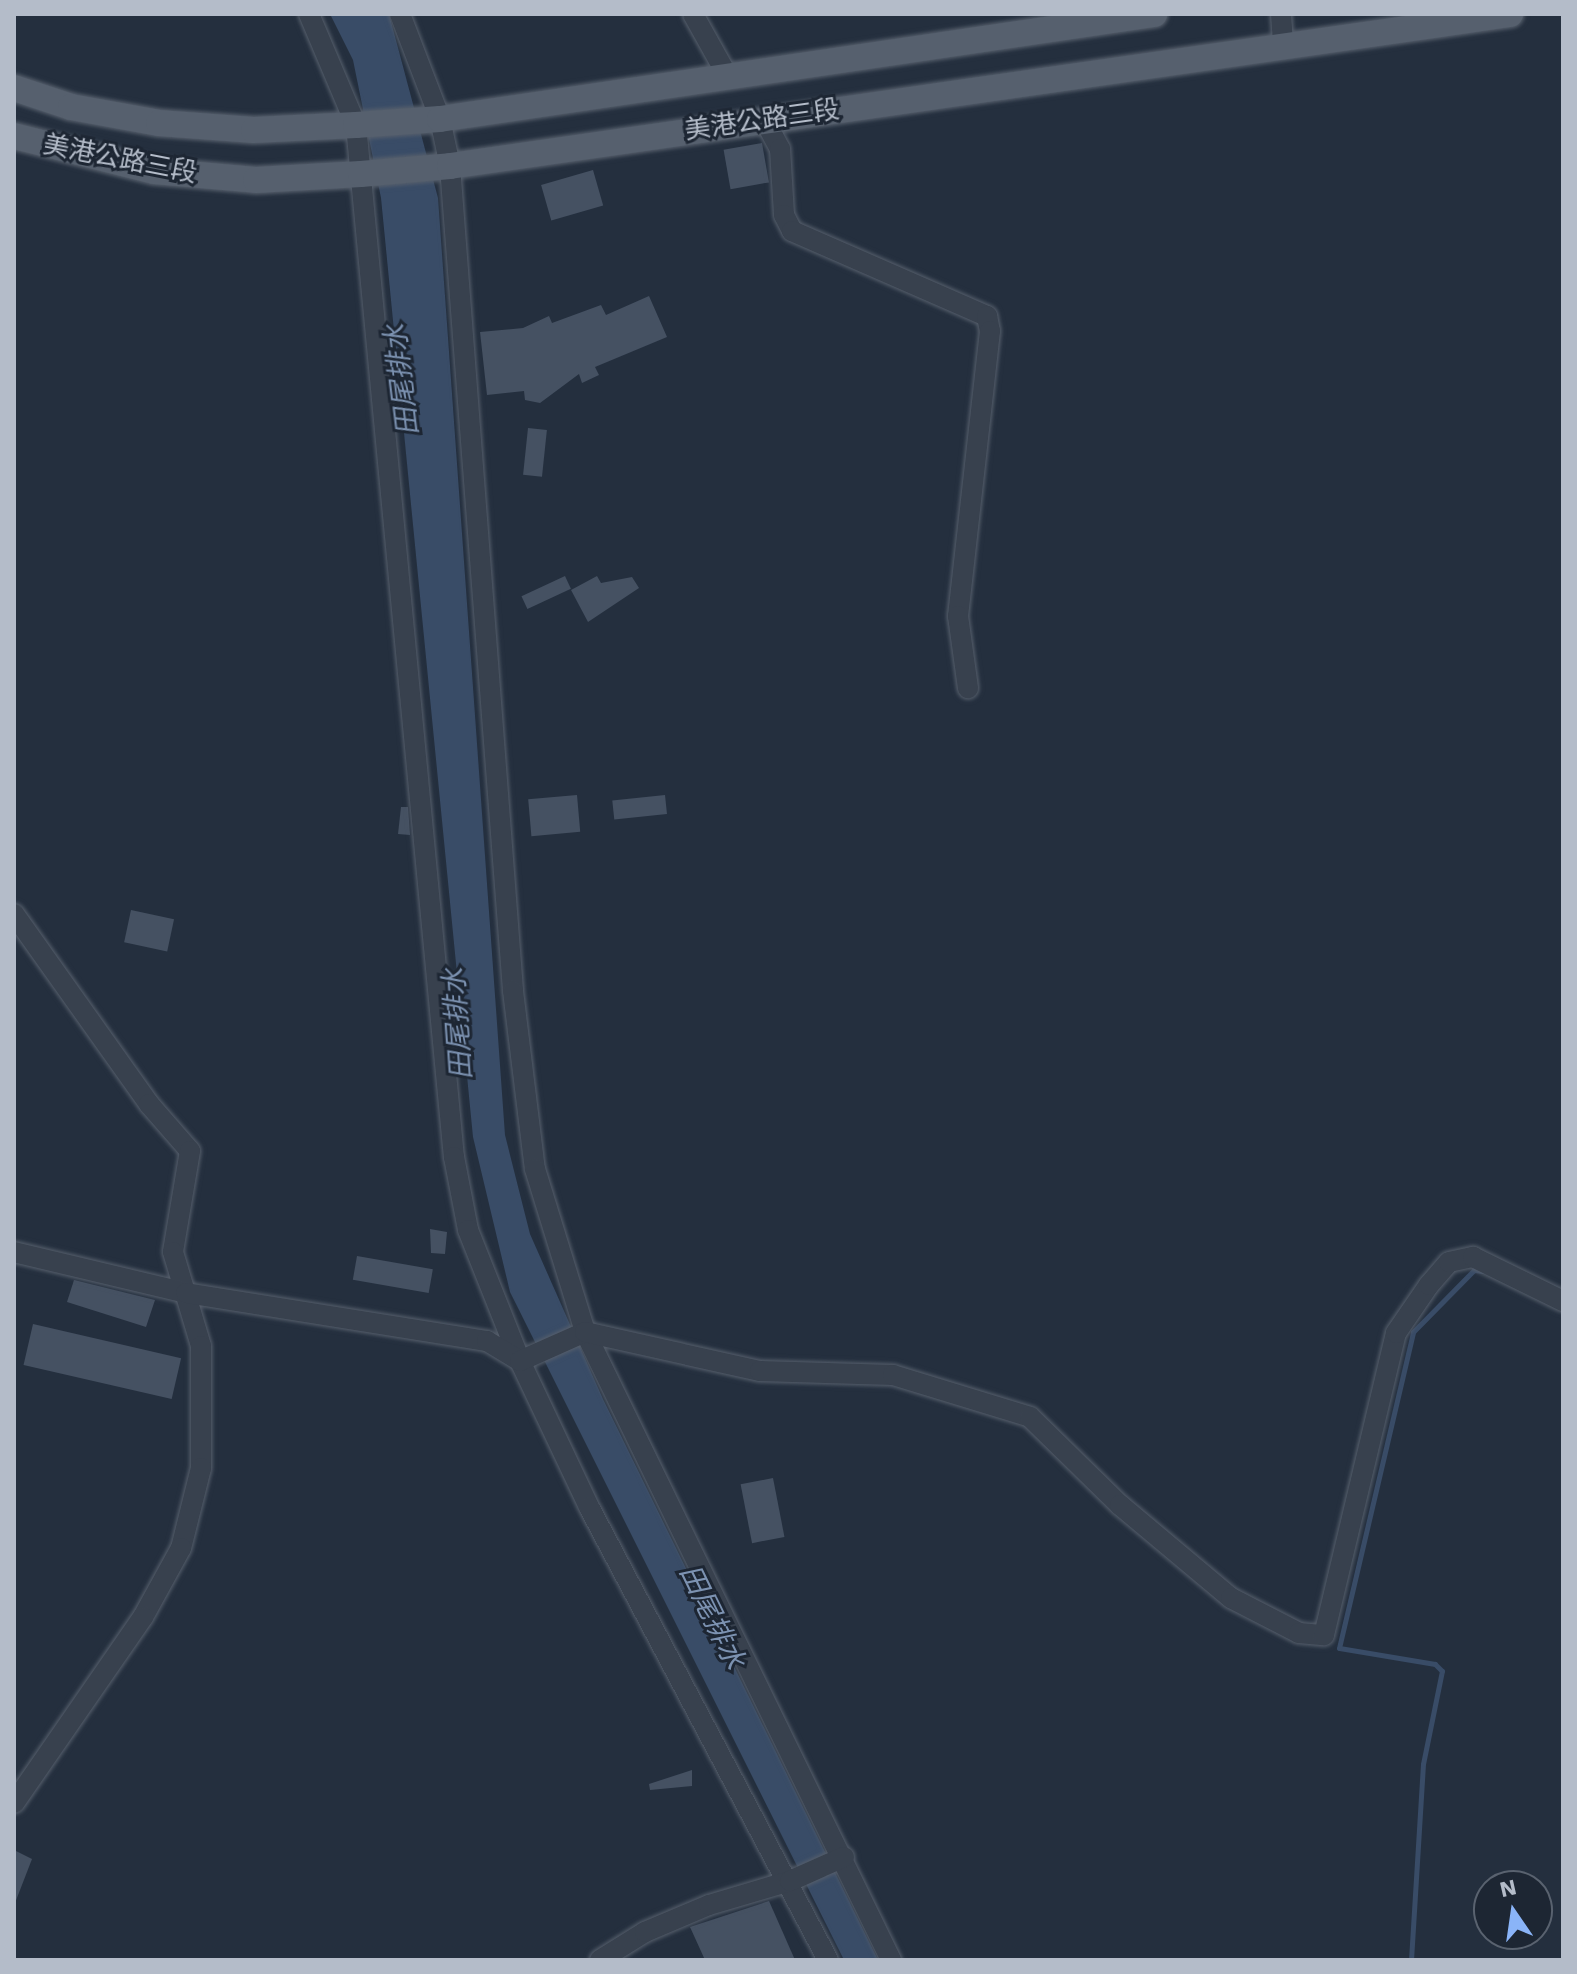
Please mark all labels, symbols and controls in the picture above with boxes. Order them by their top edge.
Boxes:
street label: 美港公路三段 [683,94,841,146]
street label: 美港公路三段 [40,129,200,189]
water label: 田尾排水 [379,322,425,438]
water label: 田尾排水 [437,967,479,1081]
water label: 田尾排水 [672,1559,752,1675]
north arrow [1473,1870,1553,1950]
text: N [1497,1874,1519,1902]

